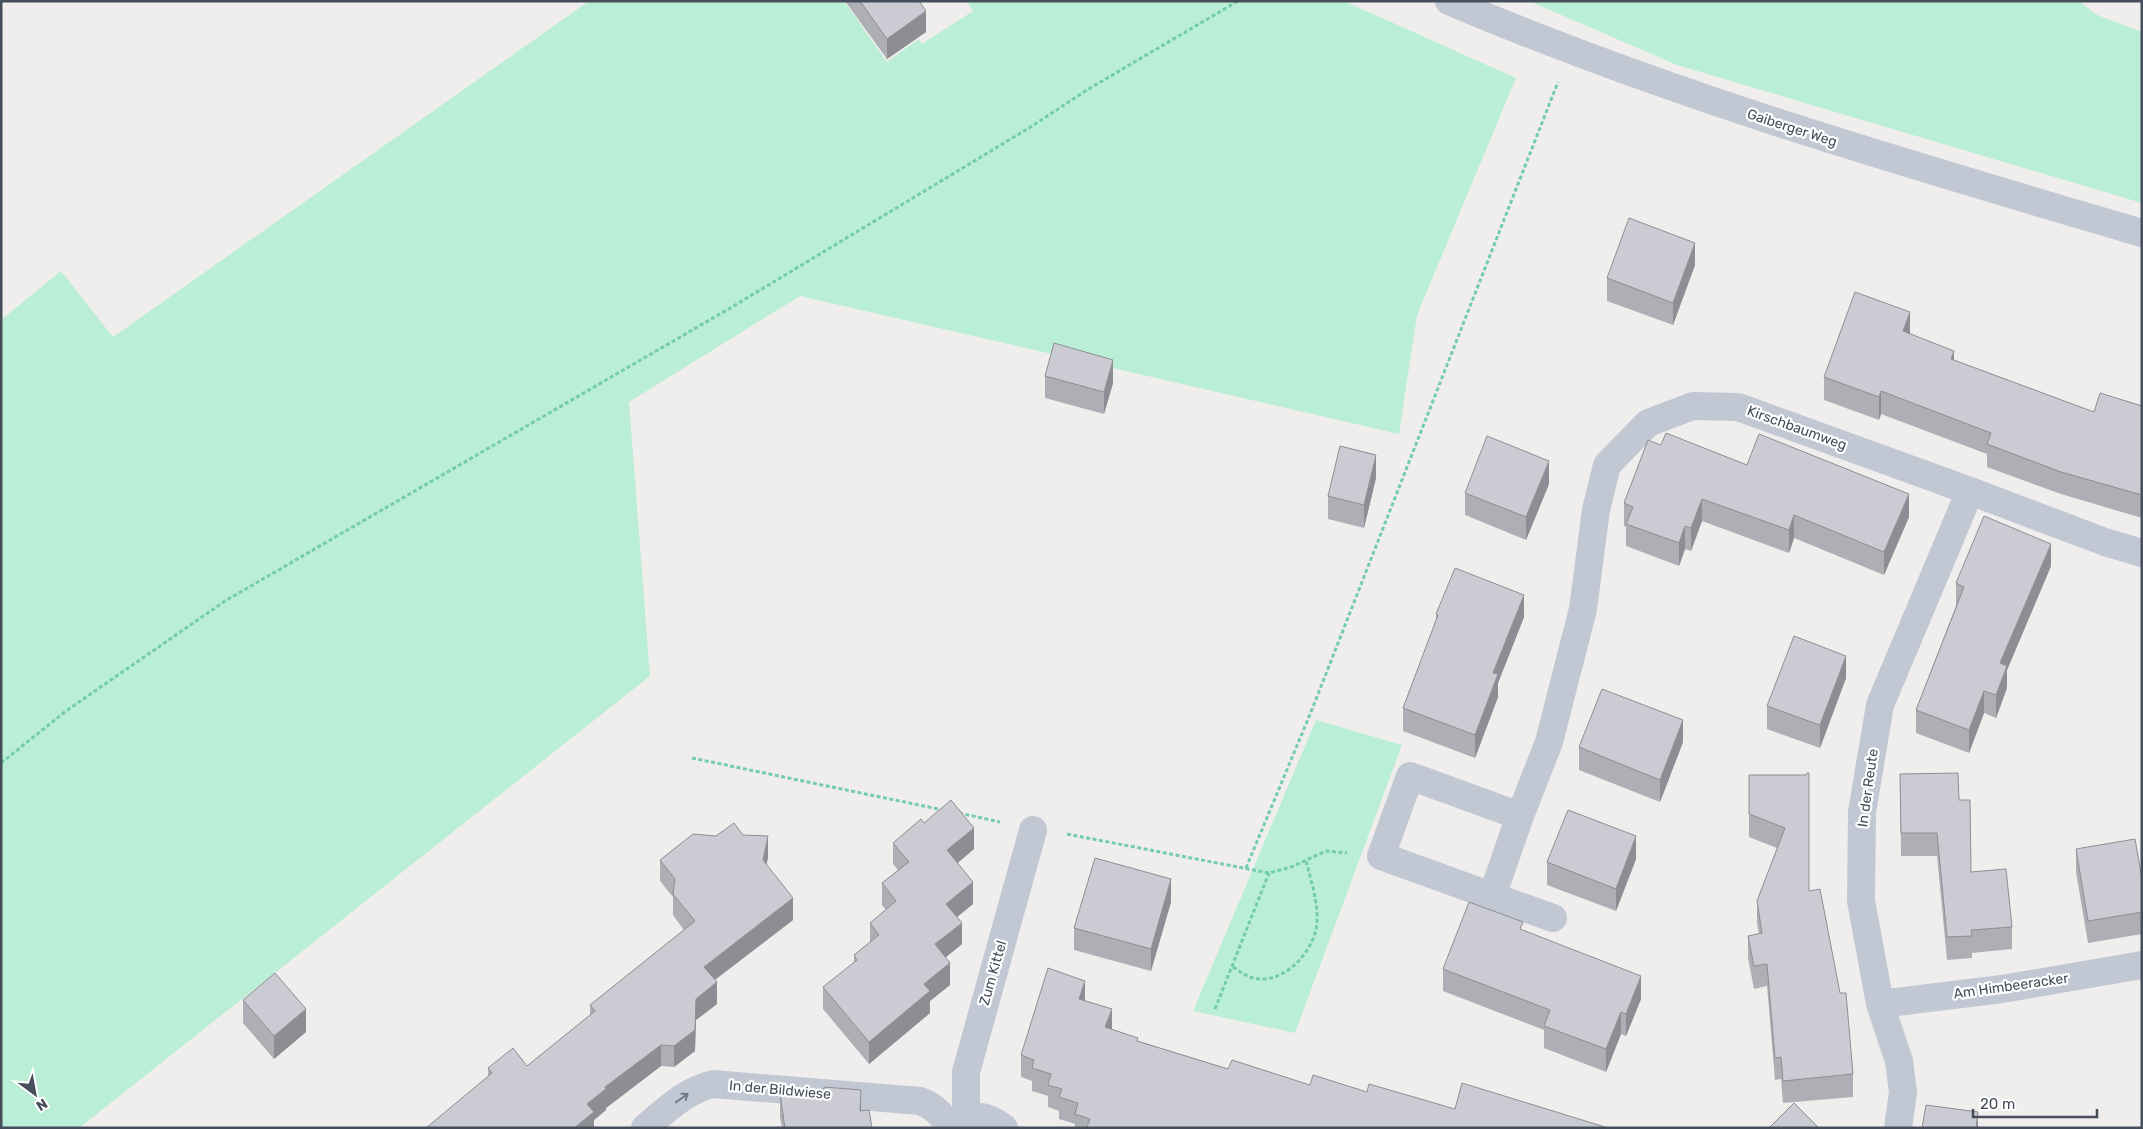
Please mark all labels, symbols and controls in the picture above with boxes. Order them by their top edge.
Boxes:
street label: Gaiberger Weg [1745,105,1839,151]
street label: Kirschbaumweg [1745,402,1849,454]
street label: In der Reute [1854,748,1882,828]
street label: Zum Kittel [976,939,1010,1007]
street label: Am Himbeeracker [1952,969,2070,1002]
north arrow [10,1069,60,1119]
street label: In der Bildwiese [728,1077,832,1103]
scale bar [1973,1086,2097,1118]
one-way arrow [675,1093,689,1103]
text: N [33,1095,50,1114]
text: 20 m [1980,1095,2015,1113]

